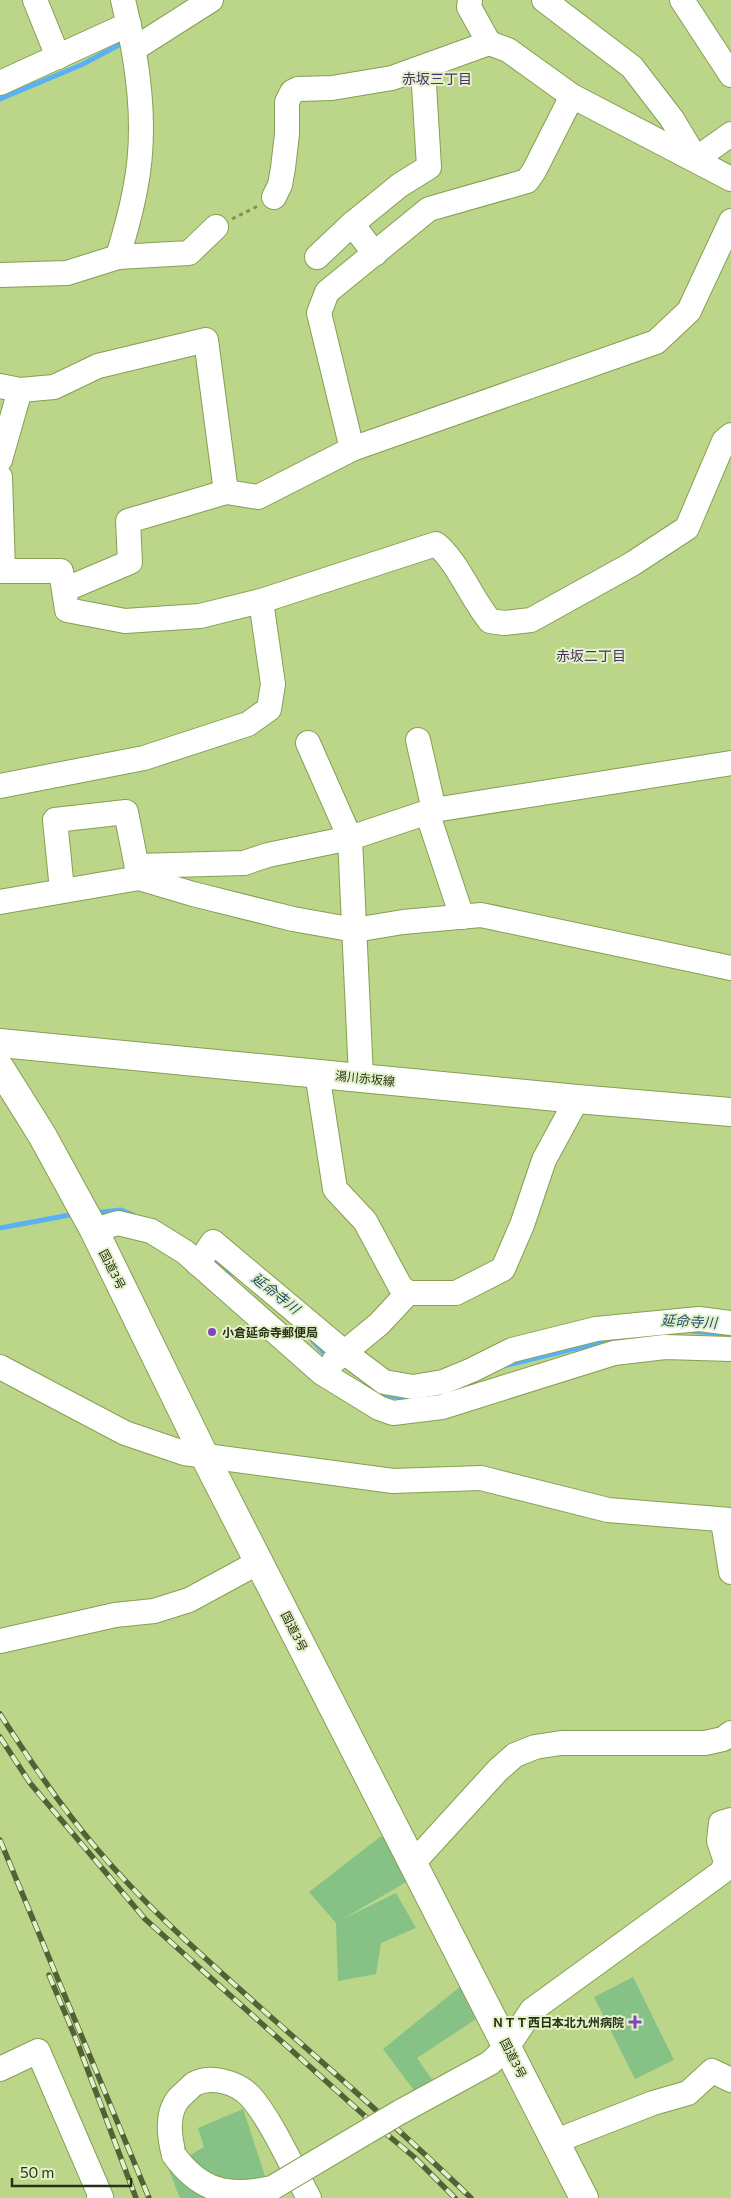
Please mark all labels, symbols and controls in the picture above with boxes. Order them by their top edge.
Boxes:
district label: 赤坂三丁目 [402,70,472,87]
district label: 赤坂二丁目 [556,647,626,664]
street label: 湯川赤坂線 [334,1068,396,1088]
street label: 国道3号 [97,1247,129,1291]
water label: 延命寺川 [249,1269,305,1318]
water label: 延命寺川 [661,1311,719,1331]
place label: 小倉延命寺郵便局 [222,1325,318,1339]
marker: 小倉延命寺郵便局 [206,1326,218,1338]
street label: 国道3号 [279,1609,311,1653]
place label: ＮＴＴ西日本北九州病院 [492,2015,624,2029]
marker: ＮＴＴ西日本北九州病院 [628,2015,642,2029]
street label: 国道3号 [498,2036,530,2080]
scale bar [12,2156,131,2188]
text: 50 m [20,2163,54,2181]

